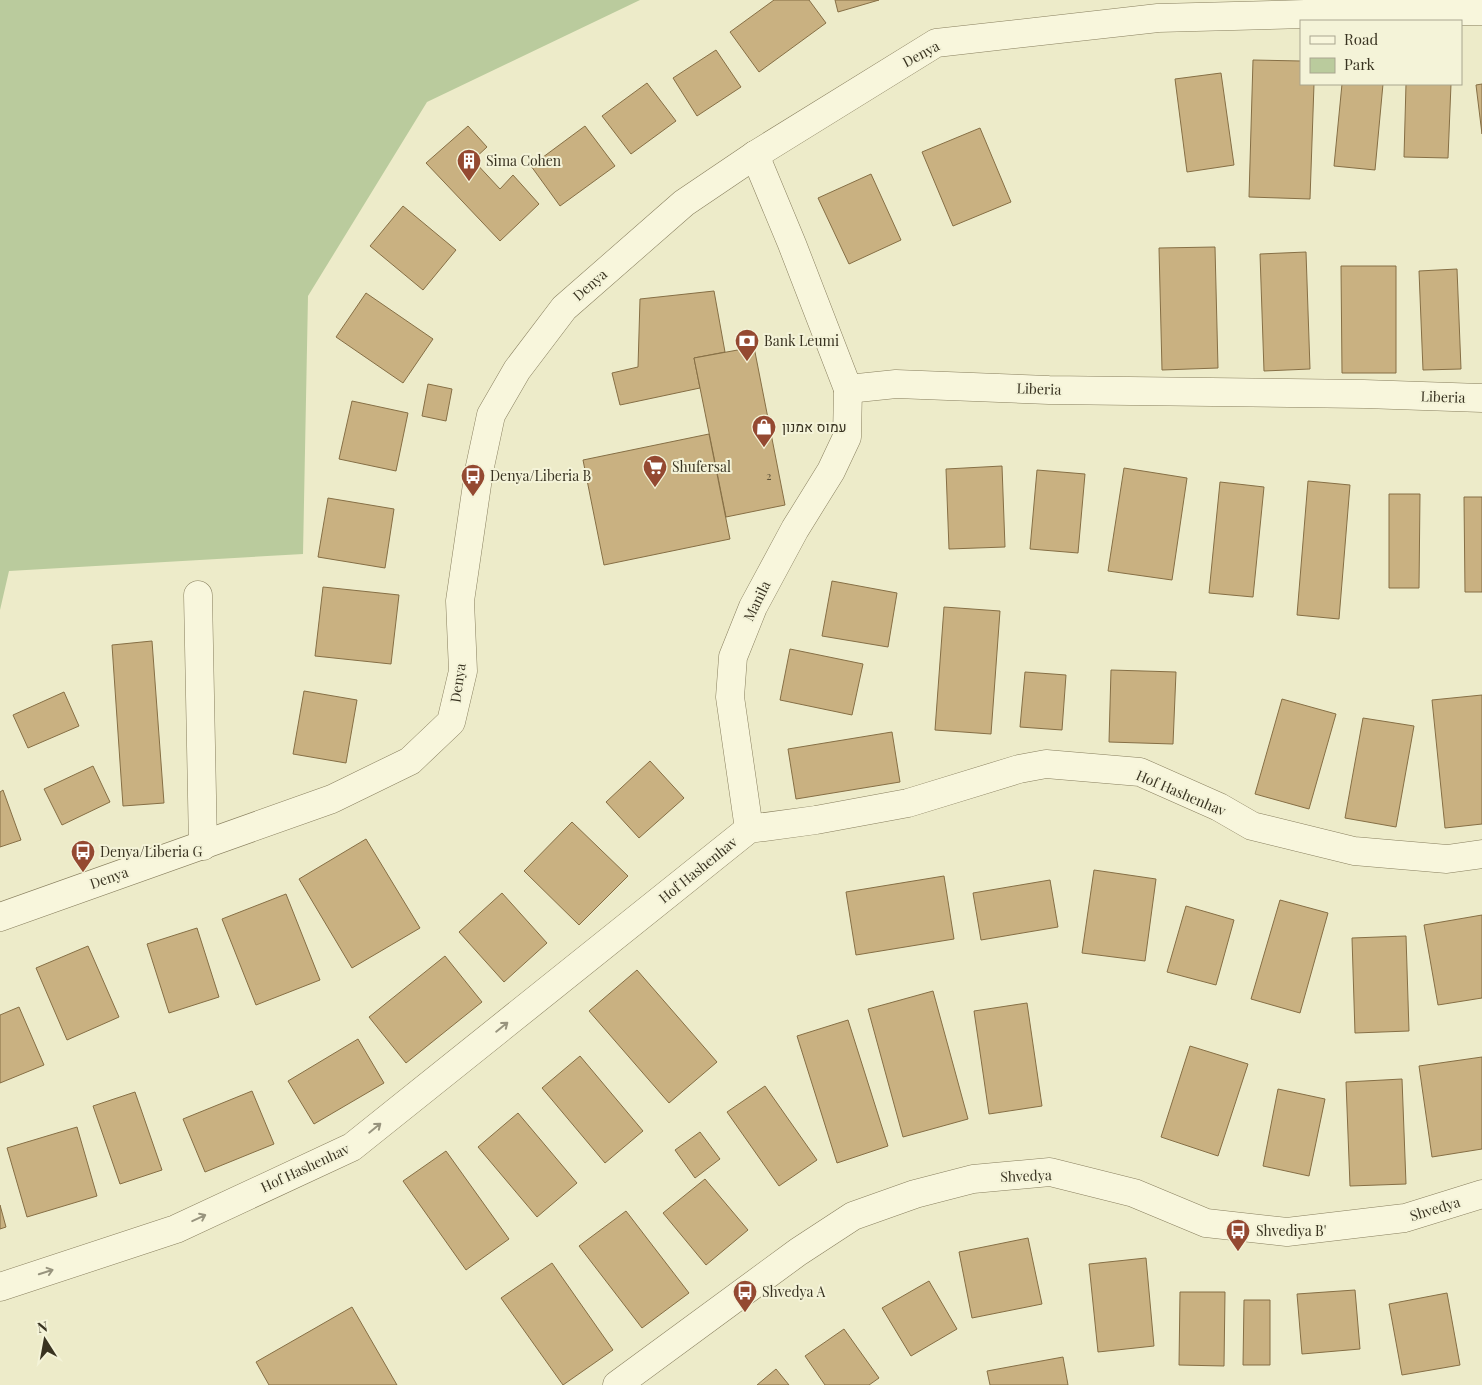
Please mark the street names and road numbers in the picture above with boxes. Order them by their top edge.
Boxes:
street label: Denya [899,36,943,71]
street label: Denya [569,265,611,305]
street label: Liberia [1016,378,1062,399]
street label: Liberia [1420,386,1466,407]
street label: Manila [739,577,774,624]
street label: Denya [445,662,470,704]
street label: Hof Hashenhav [1133,765,1229,820]
street label: Hof Hashenhav [655,832,741,907]
street label: Denya [87,862,131,893]
street label: Hof Hashenhav [257,1139,352,1196]
street label: Shvedya [1000,1165,1052,1186]
street label: Shvedya [1407,1192,1462,1225]

